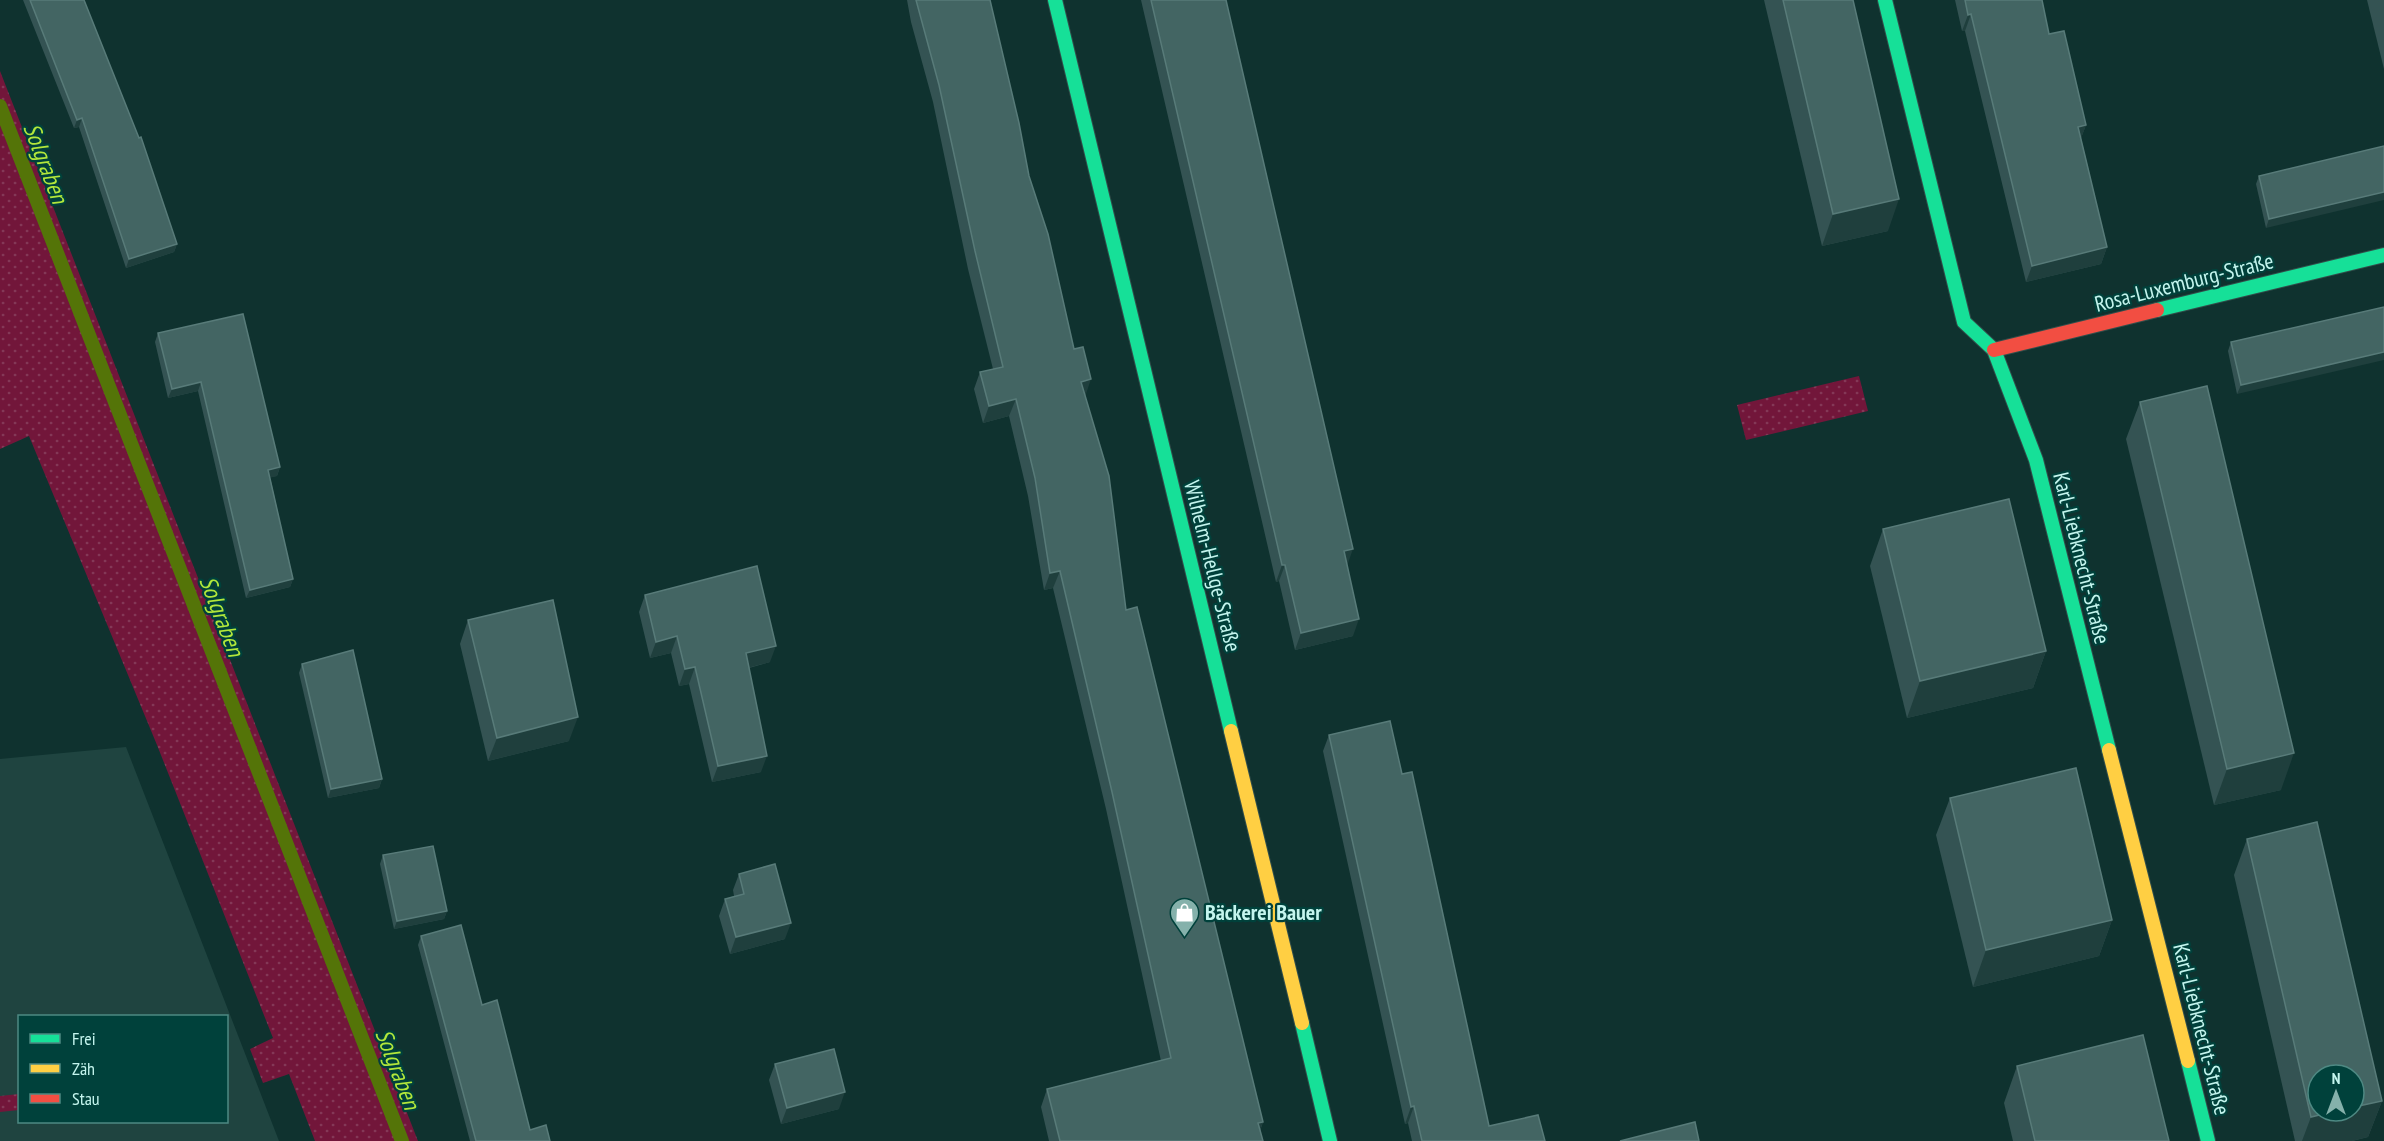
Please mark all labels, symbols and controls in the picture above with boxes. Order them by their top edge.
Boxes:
water label: Solgraben [17,118,76,209]
street label: Rosa-Luxemburg-Straße [2092,246,2276,318]
street label: Karl-Liebknecht-Straße [2047,469,2117,647]
street label: Wilhelm-Hellge-Straße [1178,477,1248,655]
water label: Solgraben [193,571,252,662]
shop icon: Bäckerei Bauer [1168,896,1200,938]
place label: Bäckerei Bauer [1205,898,1322,926]
street label: Karl-Liebknecht-Straße [2167,940,2237,1118]
legend [18,1015,228,1123]
water label: Solgraben [369,1024,428,1115]
text: Frei [72,1027,96,1050]
text: Zäh [72,1057,95,1080]
north arrow [2306,1063,2366,1123]
text: N [2332,1068,2340,1088]
text: Stau [72,1087,100,1110]

